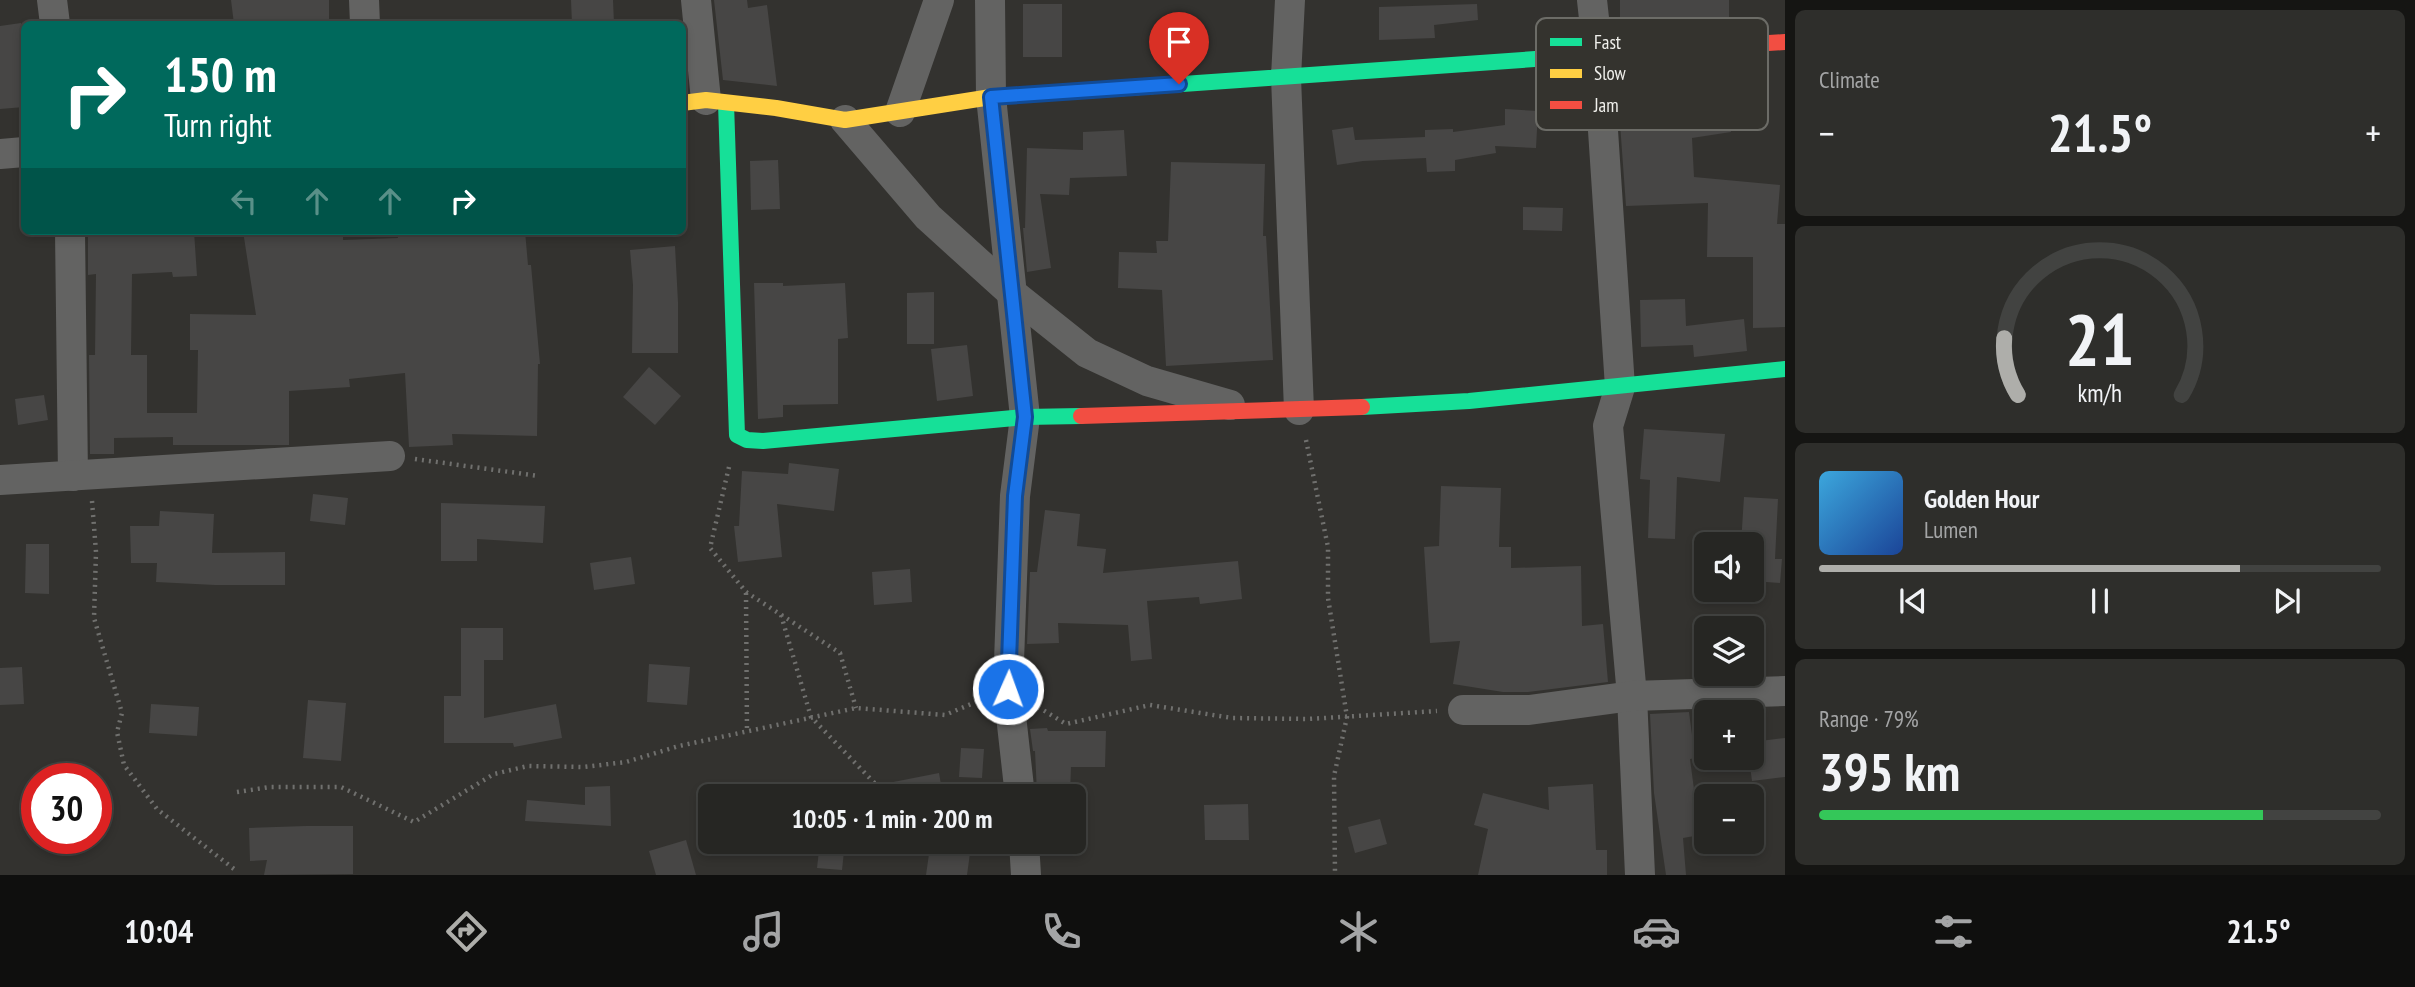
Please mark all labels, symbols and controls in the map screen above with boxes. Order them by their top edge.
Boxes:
pin [1149,12.0,1209,84]
legend [1536,18,1768,130]
icon: arrive [1160,23,1198,61]
text: Fast [1594,30,1622,54]
text: 150 m [164,42,277,106]
icon: right [49,49,140,140]
text: Slow [1594,61,1627,85]
text: Climate [1819,65,1880,94]
text: Jam [1593,93,1619,117]
text: 21.5° [2048,99,2152,166]
text: Turn right [164,104,272,146]
text: − [1819,108,1835,157]
text: + [2365,108,2381,157]
icon: left [225,182,263,220]
icon: ahead [298,182,336,220]
icon: ahead [371,182,409,220]
icon: right [444,182,482,220]
text: 21 [2065,292,2135,386]
text: km/h [2078,377,2122,409]
text: Golden Hour [1924,482,2039,515]
text: Lumen [1924,515,1978,544]
map controls [1694,532,1764,854]
button: sound [1694,532,1764,602]
icon: previous [1894,582,1932,620]
icon: pause [2081,582,2119,620]
icon: next [2268,582,2306,620]
button: layers [1694,616,1764,686]
position arrow [971,652,1045,726]
button: + [1694,700,1764,770]
text: Range · 79% [1819,704,1919,733]
text: 395 km [1819,738,1960,805]
speed limit sign: 30 [21,763,112,854]
button: − [1694,784,1764,854]
text: 10:05 · 1 min · 200 m [792,802,992,835]
icon: directions [442,907,491,956]
icon: music [739,907,788,956]
icon: phone [1037,907,1086,956]
icon: climate [1334,907,1383,956]
icon: car [1632,907,1681,956]
icon: filters [1929,907,1978,956]
text: 10:04 [124,910,193,952]
text: 21.5° [2226,910,2291,952]

